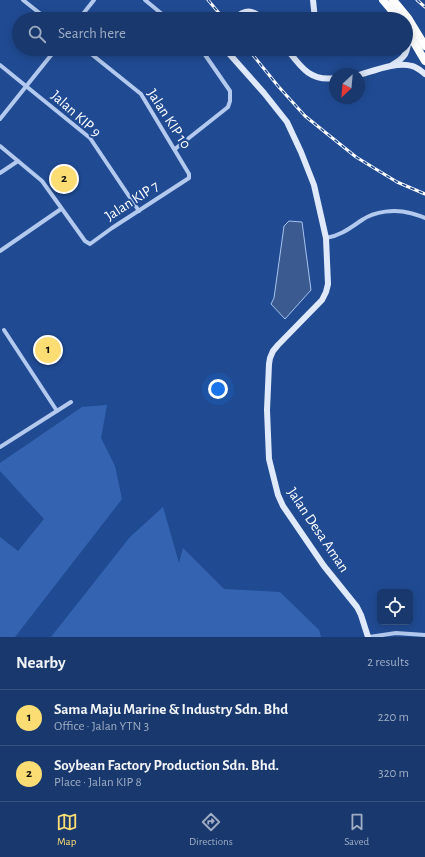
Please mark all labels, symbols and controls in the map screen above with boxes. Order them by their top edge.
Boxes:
search box [12,12,413,56]
icon: search [26,23,48,45]
text: Search here [58,26,126,41]
north arrow [329,68,365,104]
street label: Jalan KIP 10 [144,87,194,151]
street label: Jalan KIP 9 [48,88,104,140]
pin: 2 [51,164,77,194]
street label: Jalan KIP 7 [102,178,162,224]
pin: 1 [35,335,61,365]
your location [208,379,228,399]
street label: Jalan Desa Aman [284,485,352,575]
map controls [377,589,413,625]
button: locate [377,589,413,625]
text: Nearby [16,654,66,671]
text: 2 results [367,656,409,669]
text: Sama Maju Marine & Industry Sdn. Bhd [54,702,288,717]
text: 1 [27,711,31,724]
text: 220 m [378,711,409,724]
text: Office · Jalan YTN 3 [54,720,149,733]
text: Soybean Factory Production Sdn. Bhd. [54,758,279,773]
text: 2 [26,767,32,780]
text: 320 m [378,767,409,780]
text: Place · Jalan KIP 8 [54,776,142,789]
tab: Map [56,811,78,848]
tab: Directions [189,811,233,848]
tab: Saved [344,811,369,848]

